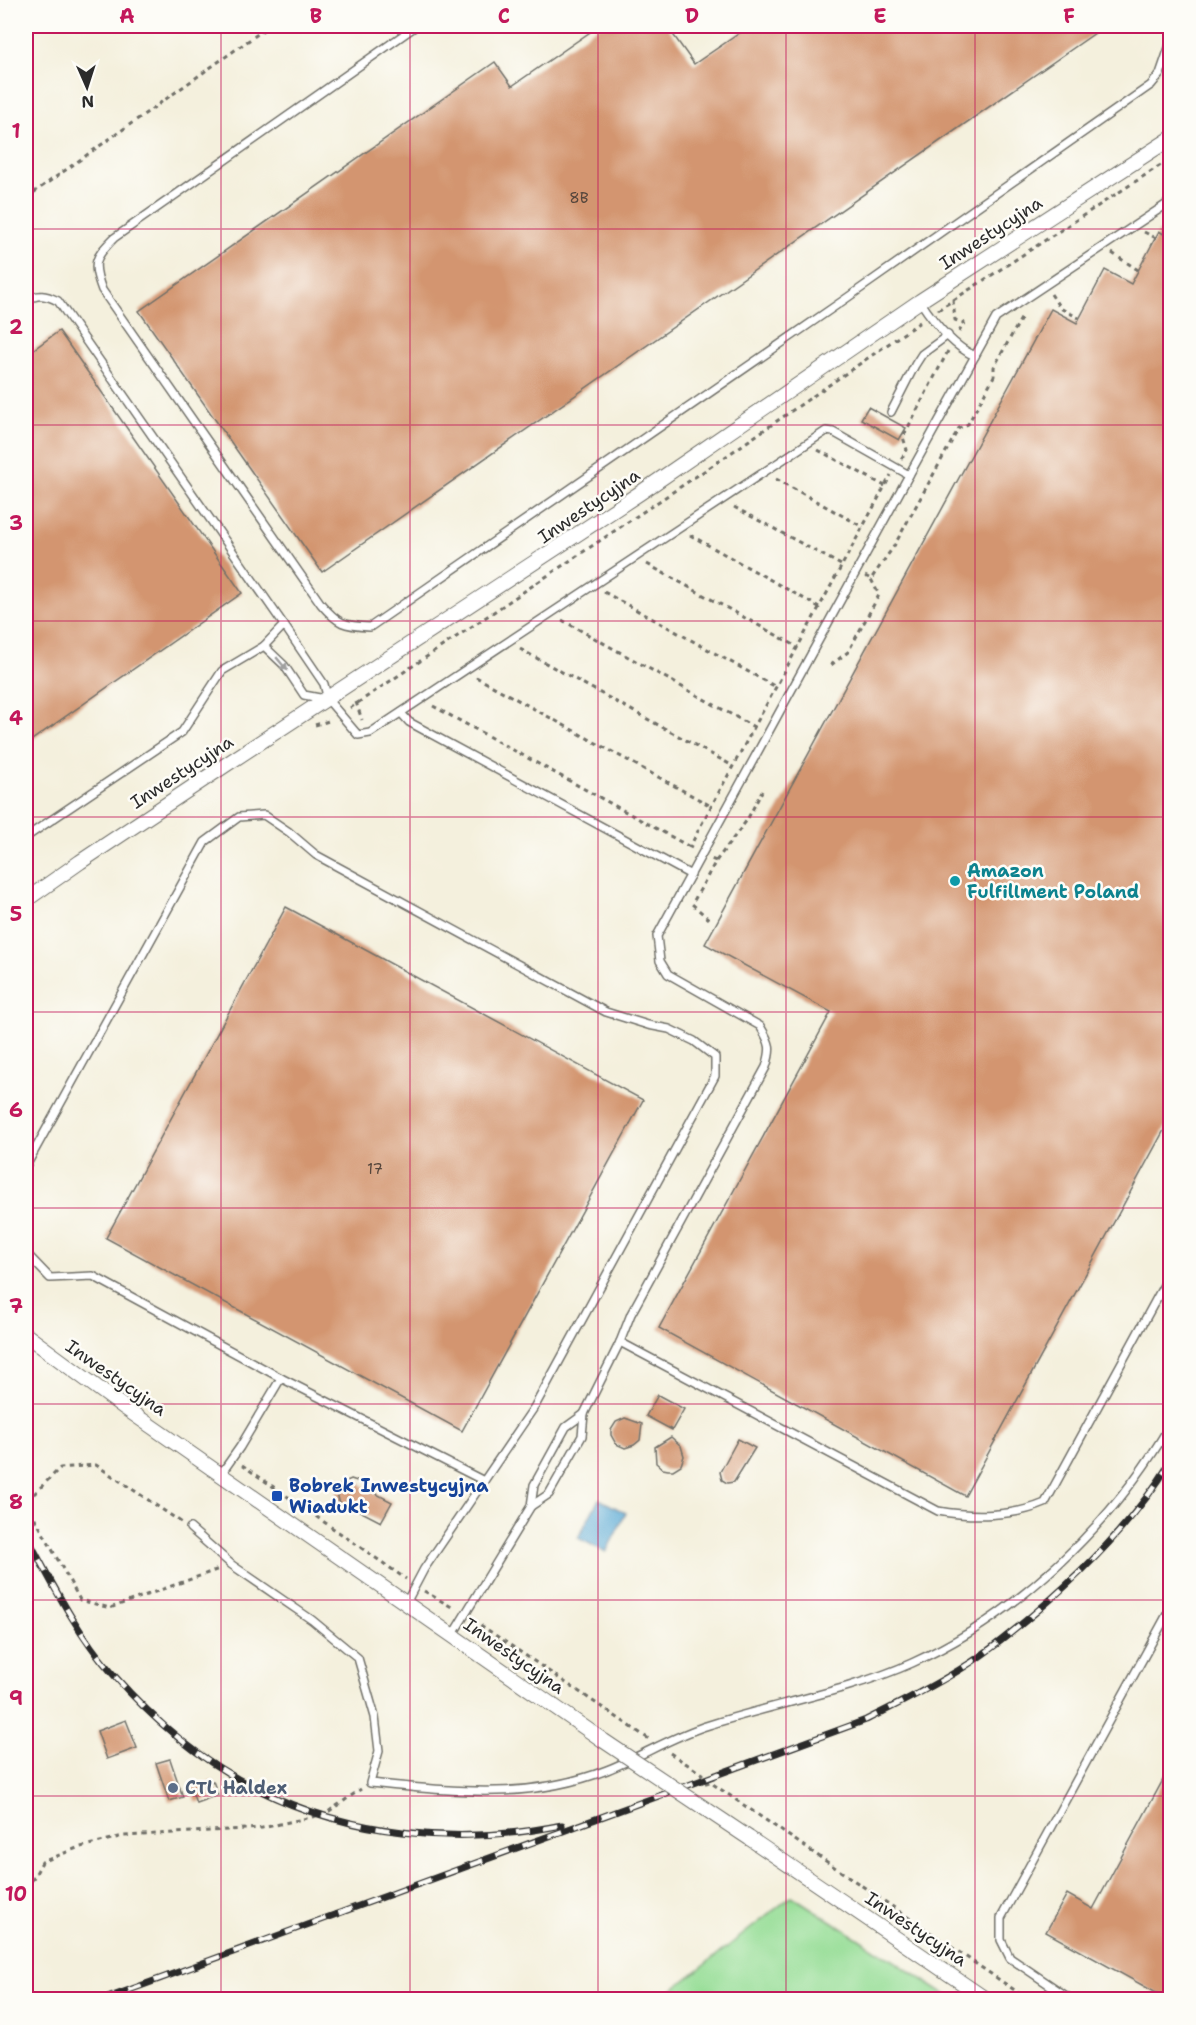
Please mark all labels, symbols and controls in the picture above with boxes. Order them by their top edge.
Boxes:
text: A [119,3,135,29]
text: B [310,3,322,29]
text: C [498,3,510,29]
text: D [685,3,699,29]
text: E [873,3,887,29]
text: F [1063,3,1075,29]
north arrow [57,57,117,117]
text: N [81,91,95,112]
text: 1 [11,118,21,144]
house number: 8B [569,188,589,208]
street label: Inwestycyjna [935,191,1047,275]
text: 2 [9,314,23,340]
street label: Inwestycyjna [533,463,645,549]
text: 3 [9,510,23,536]
one-way arrow [275,656,288,671]
text: 4 [9,705,23,731]
street label: Inwestycyjna [126,730,238,814]
place label: Amazon Fulfillment Poland [967,859,1139,904]
marker: Amazon Fulfillment Poland [948,874,962,888]
text: 5 [10,901,22,927]
text: 6 [9,1097,23,1123]
house number: 17 [367,1159,383,1179]
text: 7 [9,1293,23,1319]
street label: Inwestycyjna [61,1334,171,1422]
place label: Bobrek Inwestycyjna Wiadukt [289,1474,489,1519]
text: 8 [9,1489,23,1515]
marker: Bobrek Inwestycyjna Wiadukt [270,1489,284,1503]
street label: Inwestycyjna [459,1612,569,1700]
text: 9 [9,1685,23,1711]
place label: CTL Haldex [185,1776,287,1800]
marker: CTL Haldex [166,1781,180,1795]
text: 10 [5,1881,27,1907]
street label: Inwestycyjna [860,1886,972,1972]

